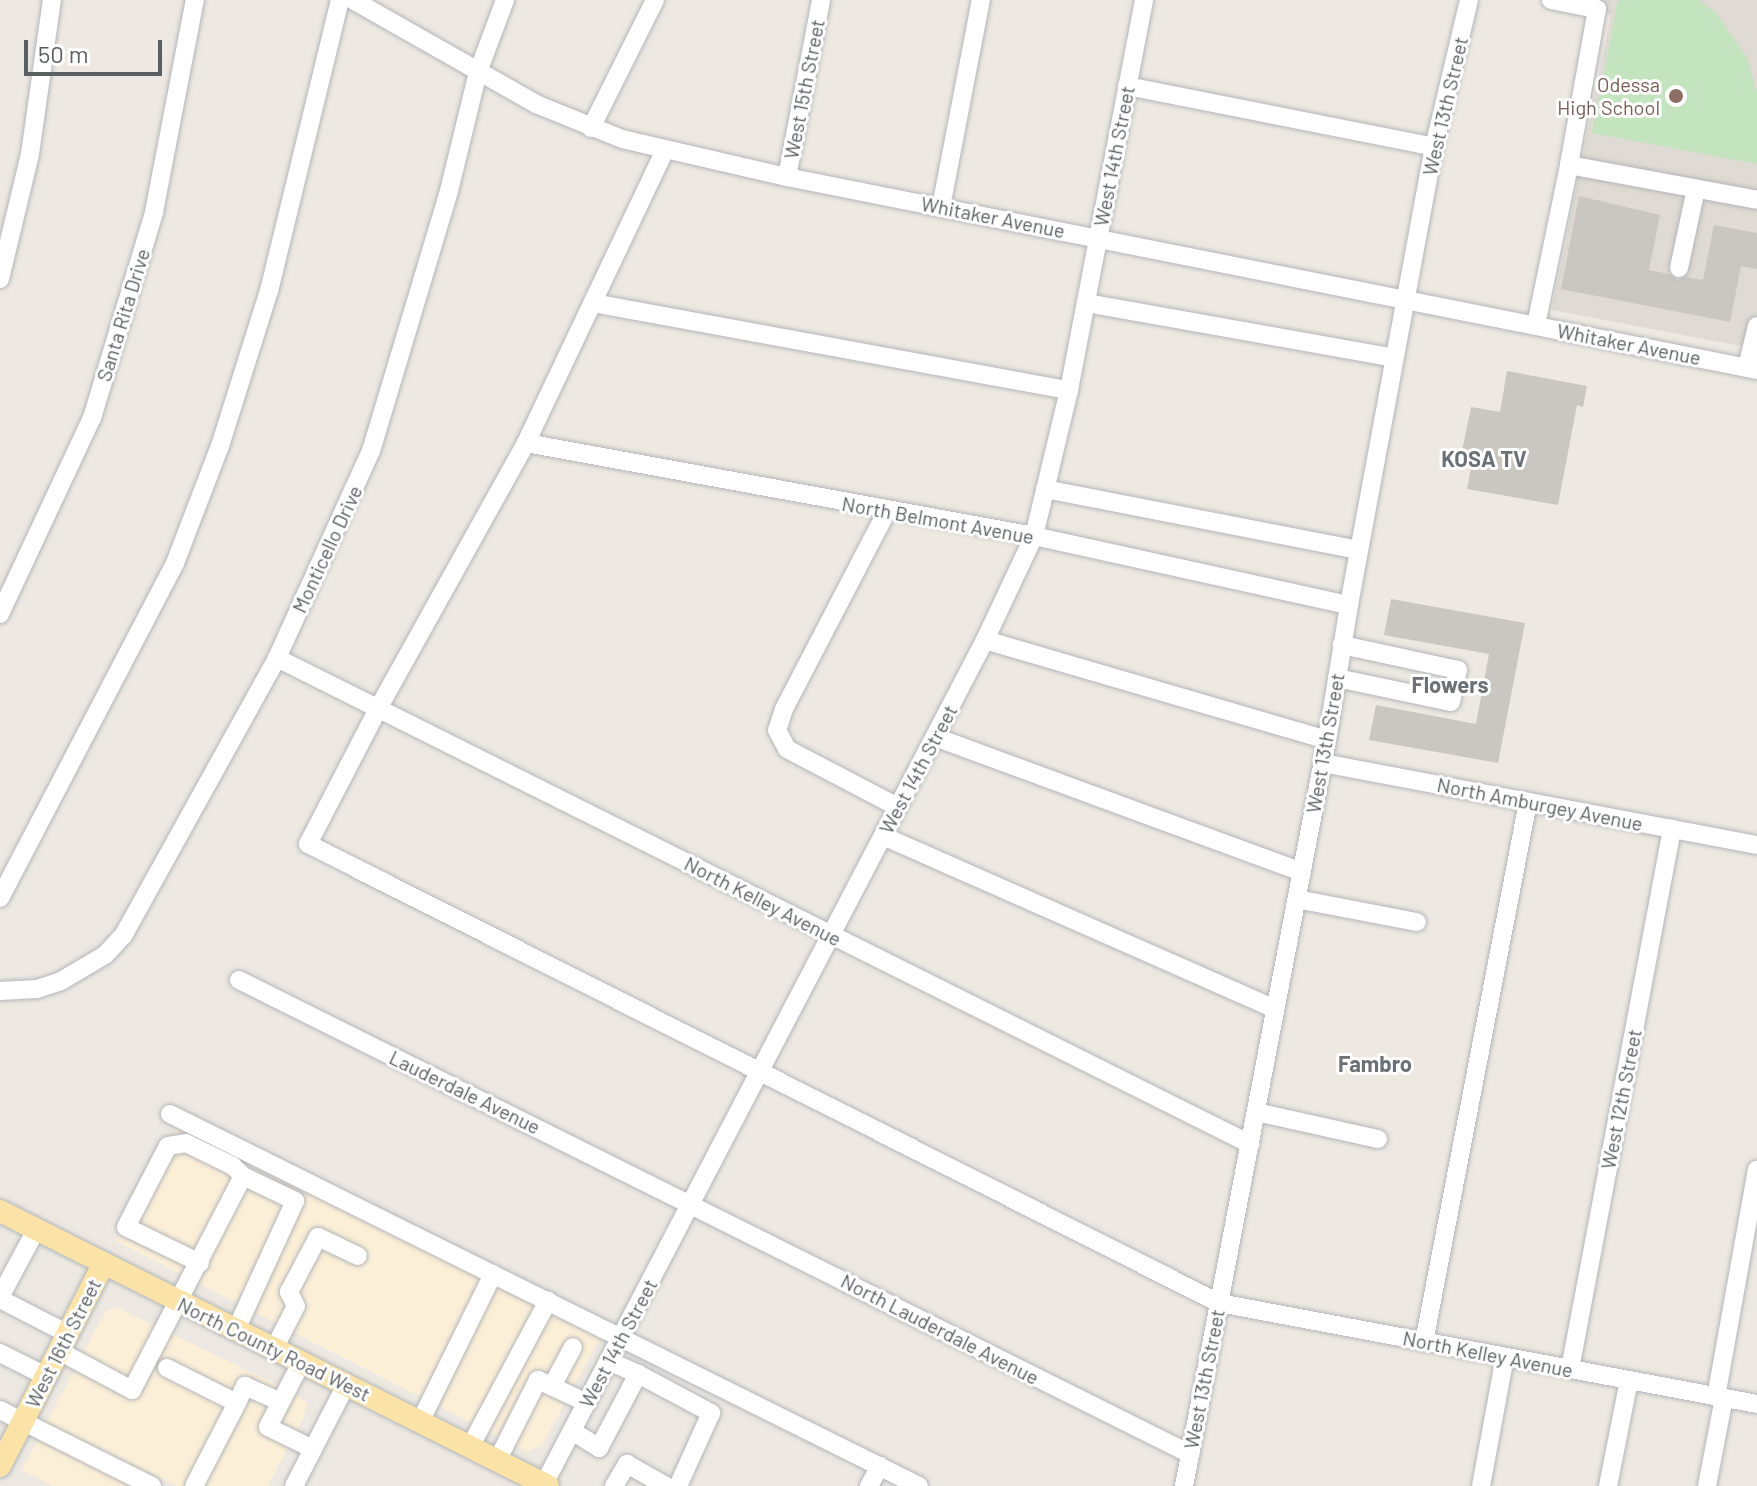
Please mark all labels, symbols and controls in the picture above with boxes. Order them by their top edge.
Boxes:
street label: West 15th Street [779,17,829,161]
scale bar [28,24,166,74]
street label: West 13th Street [1417,34,1473,178]
text: 50 m [38,39,89,68]
place label: Odessa High School [1557,72,1660,119]
street label: West 14th Street [1089,84,1139,228]
marker: Odessa High School [1667,87,1685,105]
street label: Whitaker Avenue [919,191,1067,243]
street label: Santa Rita Drive [91,246,155,384]
street label: Whitaker Avenue [1555,318,1703,370]
district label: KOSA TV [1441,446,1527,472]
street label: Monticello Drive [287,481,367,617]
street label: North Belmont Avenue [840,491,1036,549]
street label: West 13th Street [1301,671,1349,815]
district label: Flowers [1411,672,1489,698]
street label: West 14th Street [874,700,962,838]
street label: North Amburgey Avenue [1435,772,1645,836]
street label: North Kelley Avenue [680,851,846,951]
street label: West 12th Street [1596,1027,1646,1171]
street label: Lauderdale Avenue [386,1045,544,1139]
district label: Fambro [1338,1051,1412,1077]
street label: North Lauderdale Avenue [837,1269,1043,1389]
street label: West 16th Street [20,1274,106,1412]
street label: West 14th Street [574,1274,662,1412]
street label: North County Road West [174,1292,374,1406]
street label: West 13th Street [1179,1307,1229,1451]
street label: North Kelley Avenue [1401,1326,1575,1382]

